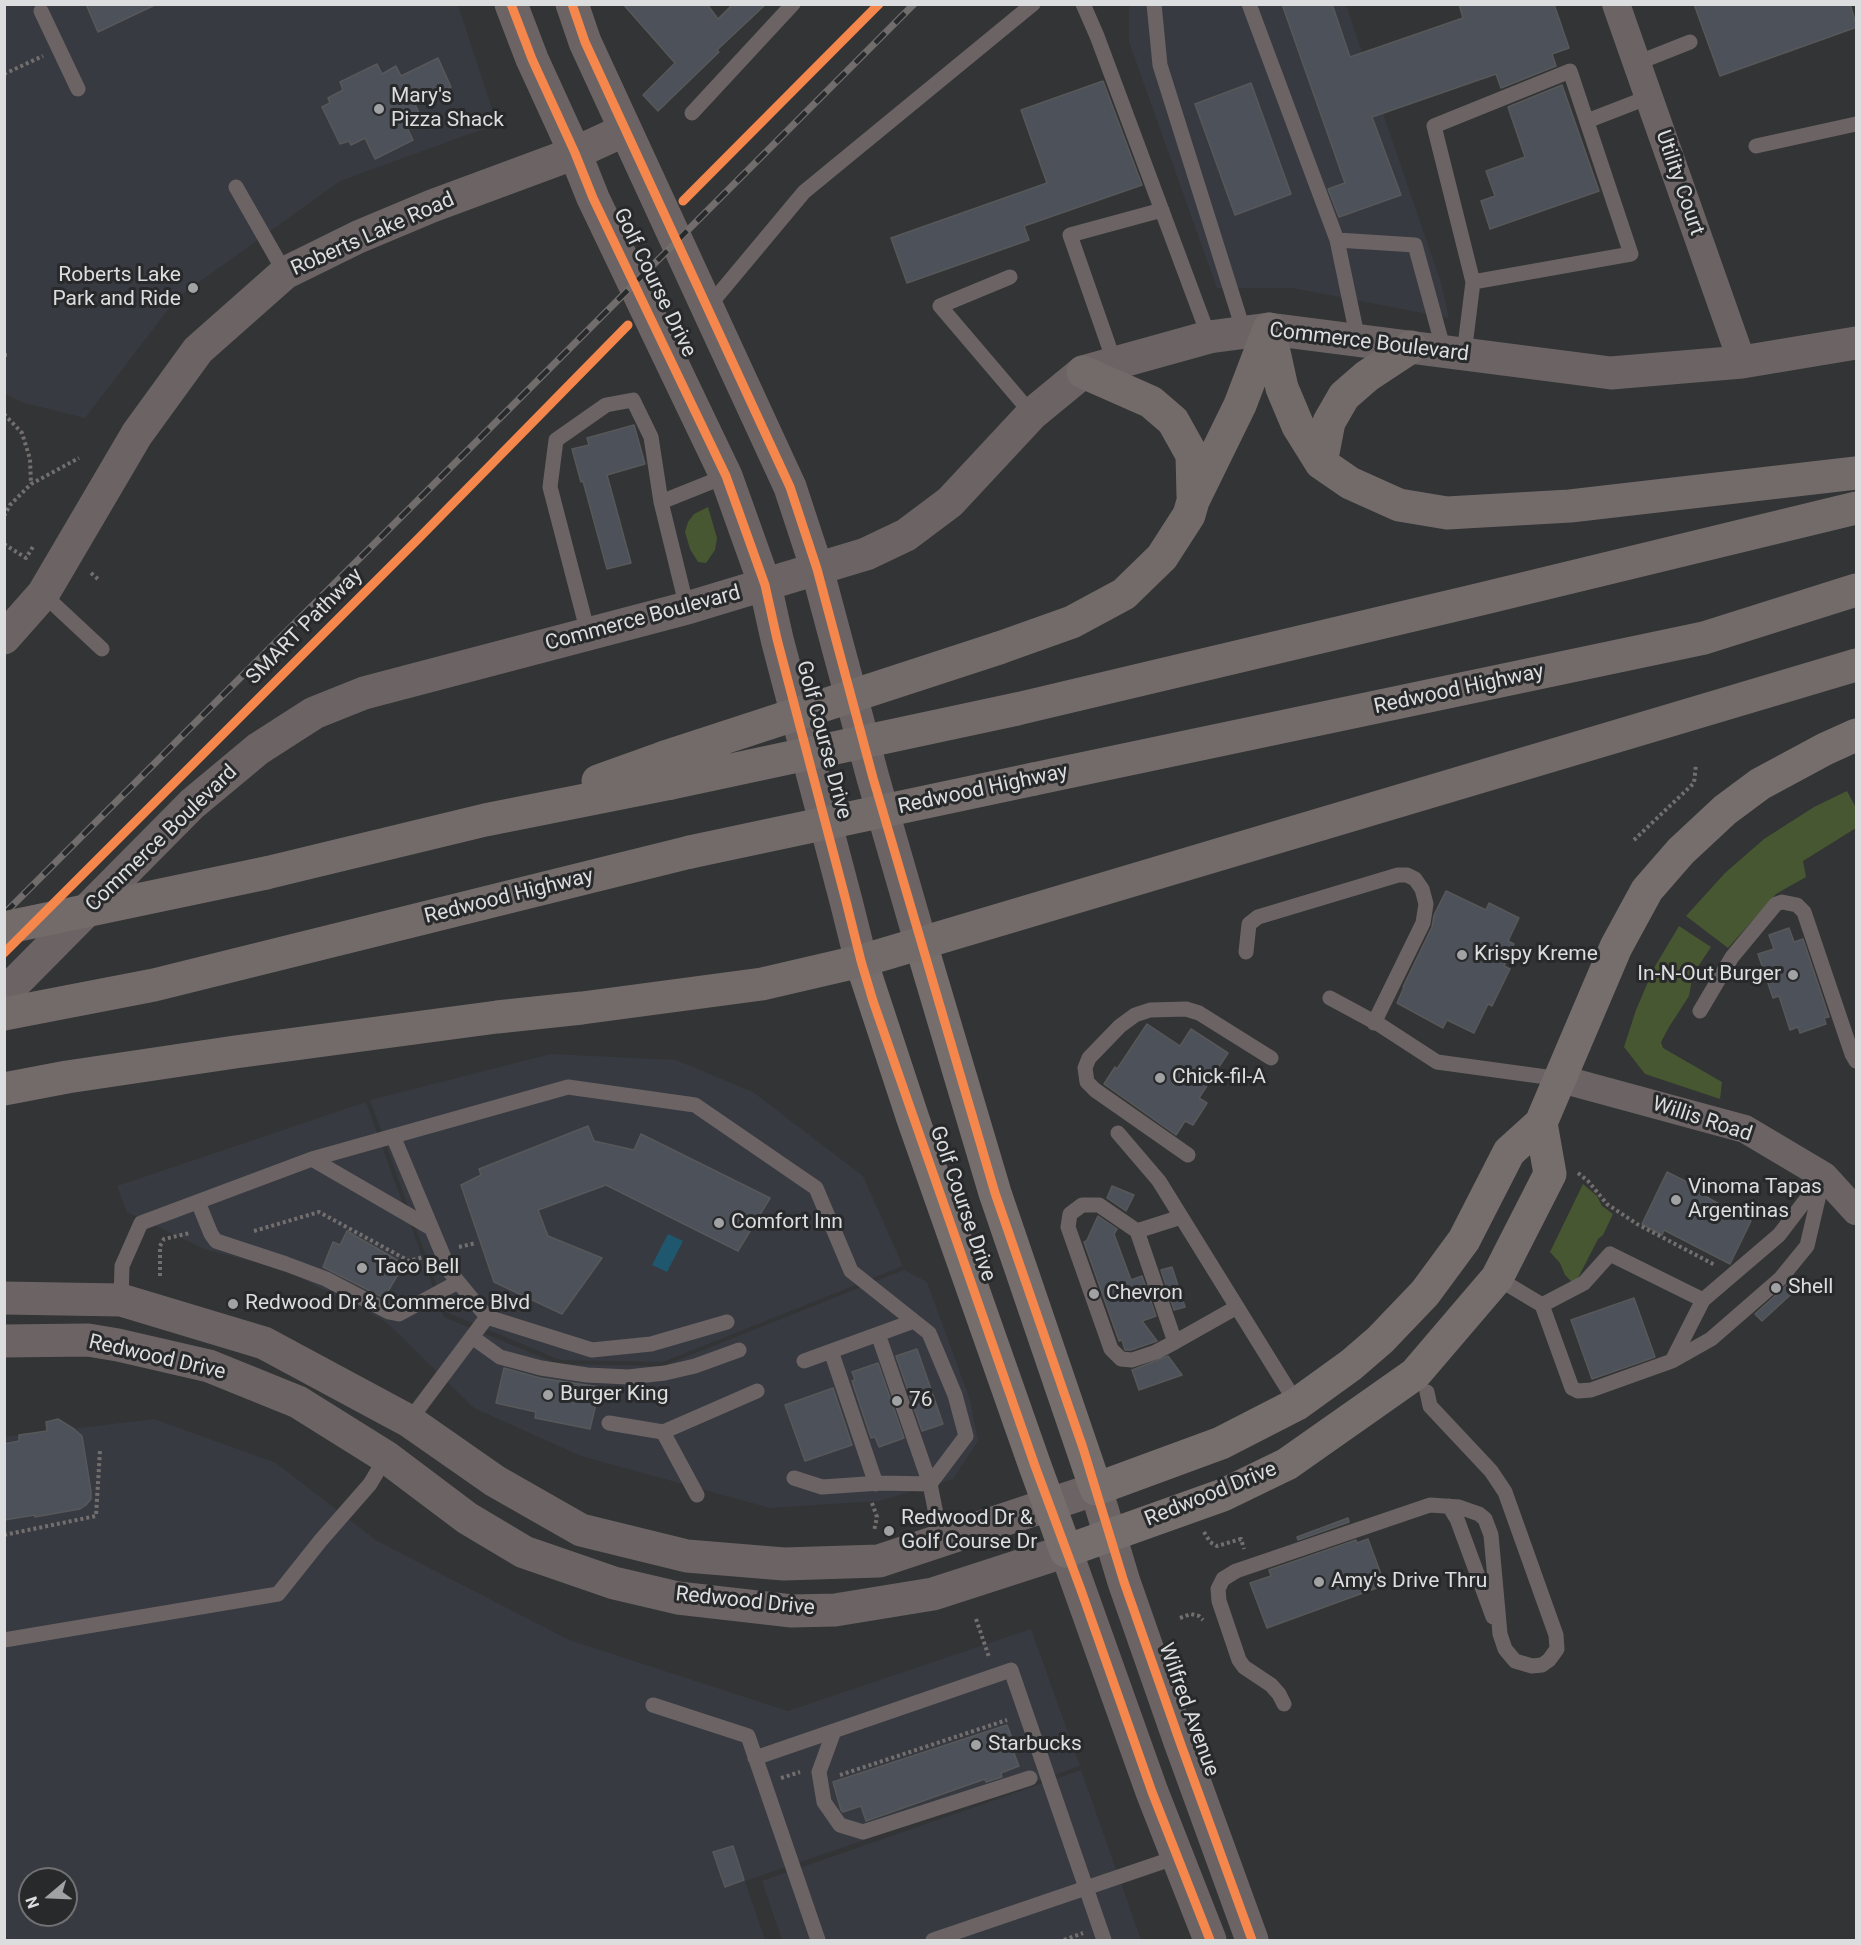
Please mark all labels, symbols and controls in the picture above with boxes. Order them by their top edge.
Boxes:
place label: Mary's Pizza Shack [391,84,504,134]
marker: Mary's Pizza Shack [372,102,386,116]
street label: Utility Court [1649,127,1709,239]
street label: Roberts Lake Road [287,188,459,282]
street label: Golf Course Drive [607,204,701,362]
place label: Roberts Lake Park and Ride [52,263,181,313]
marker: Roberts Lake Park and Ride [186,281,200,295]
street label: Commerce Boulevard [1268,318,1470,368]
street label: SMART Pathway [241,563,369,691]
street label: Commerce Boulevard [543,581,743,657]
street label: Golf Course Drive [790,658,856,822]
street label: Redwood Highway [1372,660,1546,720]
street label: Commerce Boulevard [81,760,243,918]
street label: Redwood Highway [896,760,1070,820]
street label: Redwood Highway [422,864,596,930]
place label: Krispy Kreme [1474,942,1598,968]
marker: Krispy Kreme [1455,948,1469,962]
place label: In-N-Out Burger [1637,962,1781,988]
marker: In-N-Out Burger [1786,968,1800,982]
place label: Chick-fil-A [1172,1065,1266,1091]
marker: Chick-fil-A [1153,1071,1167,1085]
street label: Willis Road [1649,1092,1755,1148]
street label: Golf Course Drive [924,1123,1000,1285]
place label: Vinoma Tapas Argentinas [1688,1175,1822,1225]
marker: Vinoma Tapas Argentinas [1669,1193,1683,1207]
place label: Comfort Inn [731,1210,843,1236]
marker: Comfort Inn [712,1216,726,1230]
place label: Taco Bell [374,1255,459,1281]
marker: Taco Bell [355,1261,369,1275]
place label: Shell [1788,1275,1833,1301]
place label: Chevron [1106,1281,1183,1307]
marker: Shell [1769,1281,1783,1295]
marker: Chevron [1087,1287,1101,1301]
place label: Redwood Dr & Commerce Blvd [245,1291,530,1317]
marker: Redwood Dr & Commerce Blvd [226,1297,240,1311]
street label: Redwood Drive [86,1330,228,1386]
place label: Burger King [560,1382,669,1408]
marker: Burger King [541,1388,555,1402]
place label: 76 [909,1388,933,1414]
marker: 76 [890,1394,904,1408]
street label: Redwood Drive [1141,1457,1281,1533]
place label: Redwood Dr & Golf Course Dr [901,1506,1037,1556]
marker: Redwood Dr & Golf Course Dr [882,1524,896,1538]
place label: Amy's Drive Thru [1331,1569,1487,1595]
marker: Amy's Drive Thru [1312,1575,1326,1589]
street label: Redwood Drive [674,1582,816,1622]
street label: Wilfred Avenue [1152,1640,1224,1780]
place label: Starbucks [988,1732,1082,1758]
marker: Starbucks [969,1738,983,1752]
north arrow [18,1867,78,1927]
text: N [22,1894,43,1911]

